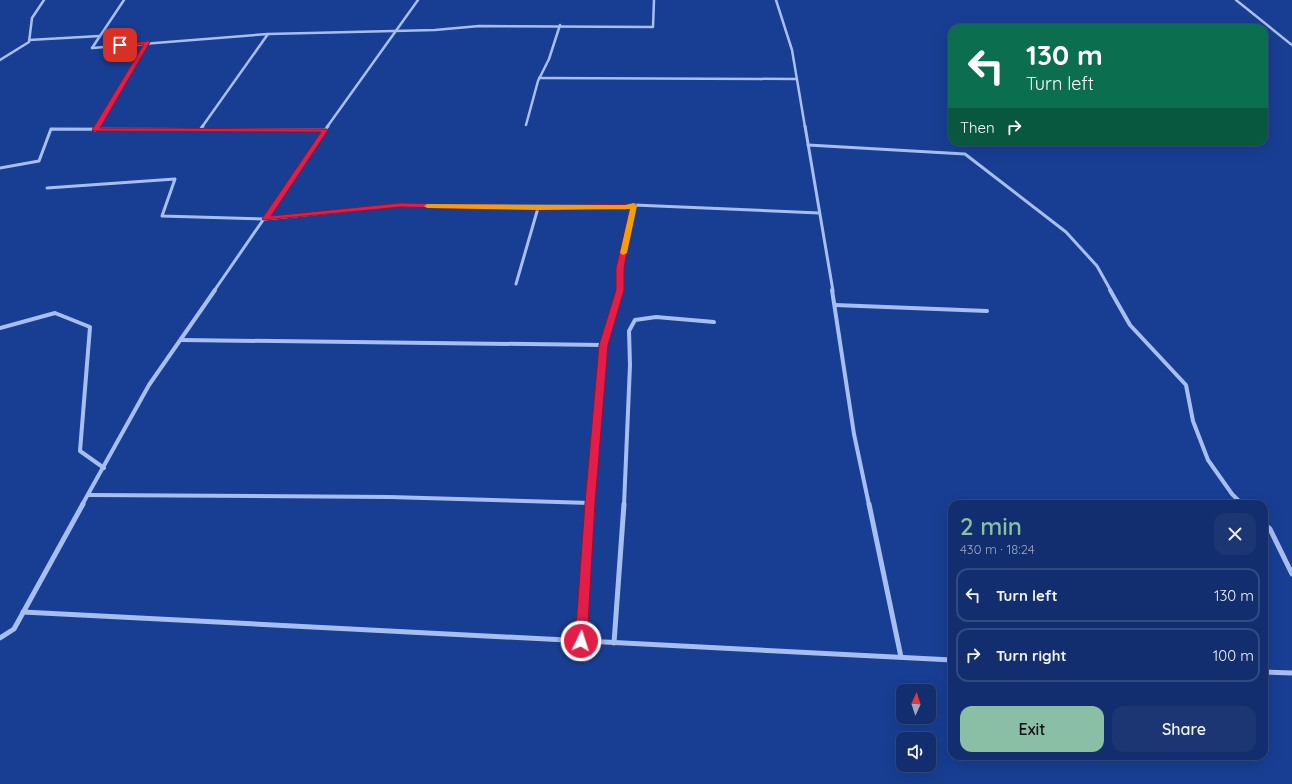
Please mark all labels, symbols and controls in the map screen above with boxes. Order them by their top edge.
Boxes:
pin [103,28,137,62]
icon: arrive [109,34,131,56]
text: 130 m [1026,37,1103,72]
icon: left [960,40,1012,92]
text: Turn left [1026,72,1094,95]
icon: right [1003,116,1025,138]
text: Then [960,118,995,137]
text: 2 min [960,511,1022,541]
button: close [1214,513,1256,555]
text: 430 m · 18:24 [960,541,1035,557]
icon: left [962,584,984,606]
text: Turn left [996,586,1058,605]
text: 130 m [1214,586,1254,605]
position arrow [560,620,602,662]
icon: right [962,644,984,666]
text: Turn right [996,646,1067,665]
text: 100 m [1213,646,1254,665]
north arrow [896,684,936,724]
map controls [896,684,936,772]
button: Exit [960,706,1104,752]
button: Share [1112,706,1256,752]
button: sound [896,732,936,772]

